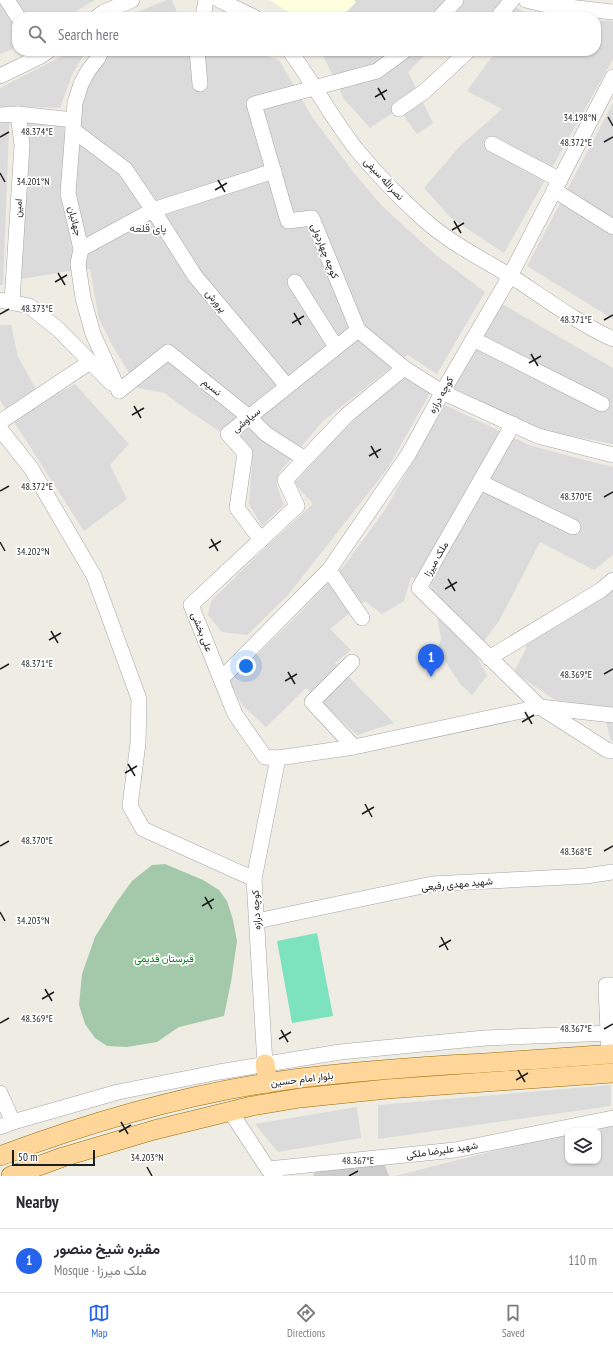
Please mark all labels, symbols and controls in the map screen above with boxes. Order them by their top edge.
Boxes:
search box [12,12,601,56]
icon: search [26,23,48,45]
text: Search here [58,25,119,44]
text: 34.198°N [563,111,597,124]
text: 48.374°E [21,125,53,138]
text: 48.372°E [560,136,592,149]
street label: نصرالله سیفی [361,155,407,203]
text: 34.201°N [16,175,50,188]
street label: امین [11,198,25,218]
street label: جهانیان [65,205,85,237]
district label: پای قلعه [130,221,166,236]
street label: کوچه چهاردولی [307,221,342,281]
street label: پرورش [202,287,229,316]
text: 48.373°E [21,302,53,315]
text: 48.371°E [560,313,592,326]
street label: کوچه درازه [426,374,458,416]
street label: نسیم [200,375,224,399]
street label: سیاوشی [229,405,263,435]
text: 48.372°E [21,480,53,493]
text: 48.370°E [560,490,592,503]
street label: ملک میرزا [421,539,451,579]
text: 34.202°N [16,545,50,558]
street label: علی بخشی [188,610,216,654]
pin: 1 [418,644,444,677]
your location [236,656,256,676]
text: 48.371°E [21,657,53,670]
text: 48.369°E [560,668,592,681]
text: 48.370°E [21,834,53,847]
text: 48.368°E [560,845,592,858]
street label: شهید مهدی رفیعی [421,874,493,894]
street label: کوچه درازه [248,889,265,930]
text: 34.203°N [16,914,50,927]
park label: قبرستان قدیمی [134,952,194,965]
text: 48.369°E [21,1012,53,1025]
text: 48.367°E [560,1022,592,1035]
street label: بلوار امام حسین [270,1069,334,1089]
map controls [565,1128,601,1164]
button: layers [565,1128,601,1164]
street label: شهید علیرضا ملکی [405,1138,479,1161]
scale bar [12,1148,95,1167]
text: 50 m [18,1150,37,1164]
text: 34.203°N [130,1151,164,1164]
text: 48.367°E [342,1154,374,1167]
text: Nearby [16,1191,59,1213]
text: مقبره شیخ منصور [54,1239,160,1258]
text: 1 [26,1252,32,1269]
text: 110 m [568,1252,597,1269]
text: Mosque · ملک میرزا [54,1262,147,1279]
tab: Map [88,1302,110,1340]
tab: Directions [287,1302,325,1340]
tab: Saved [502,1302,525,1340]

